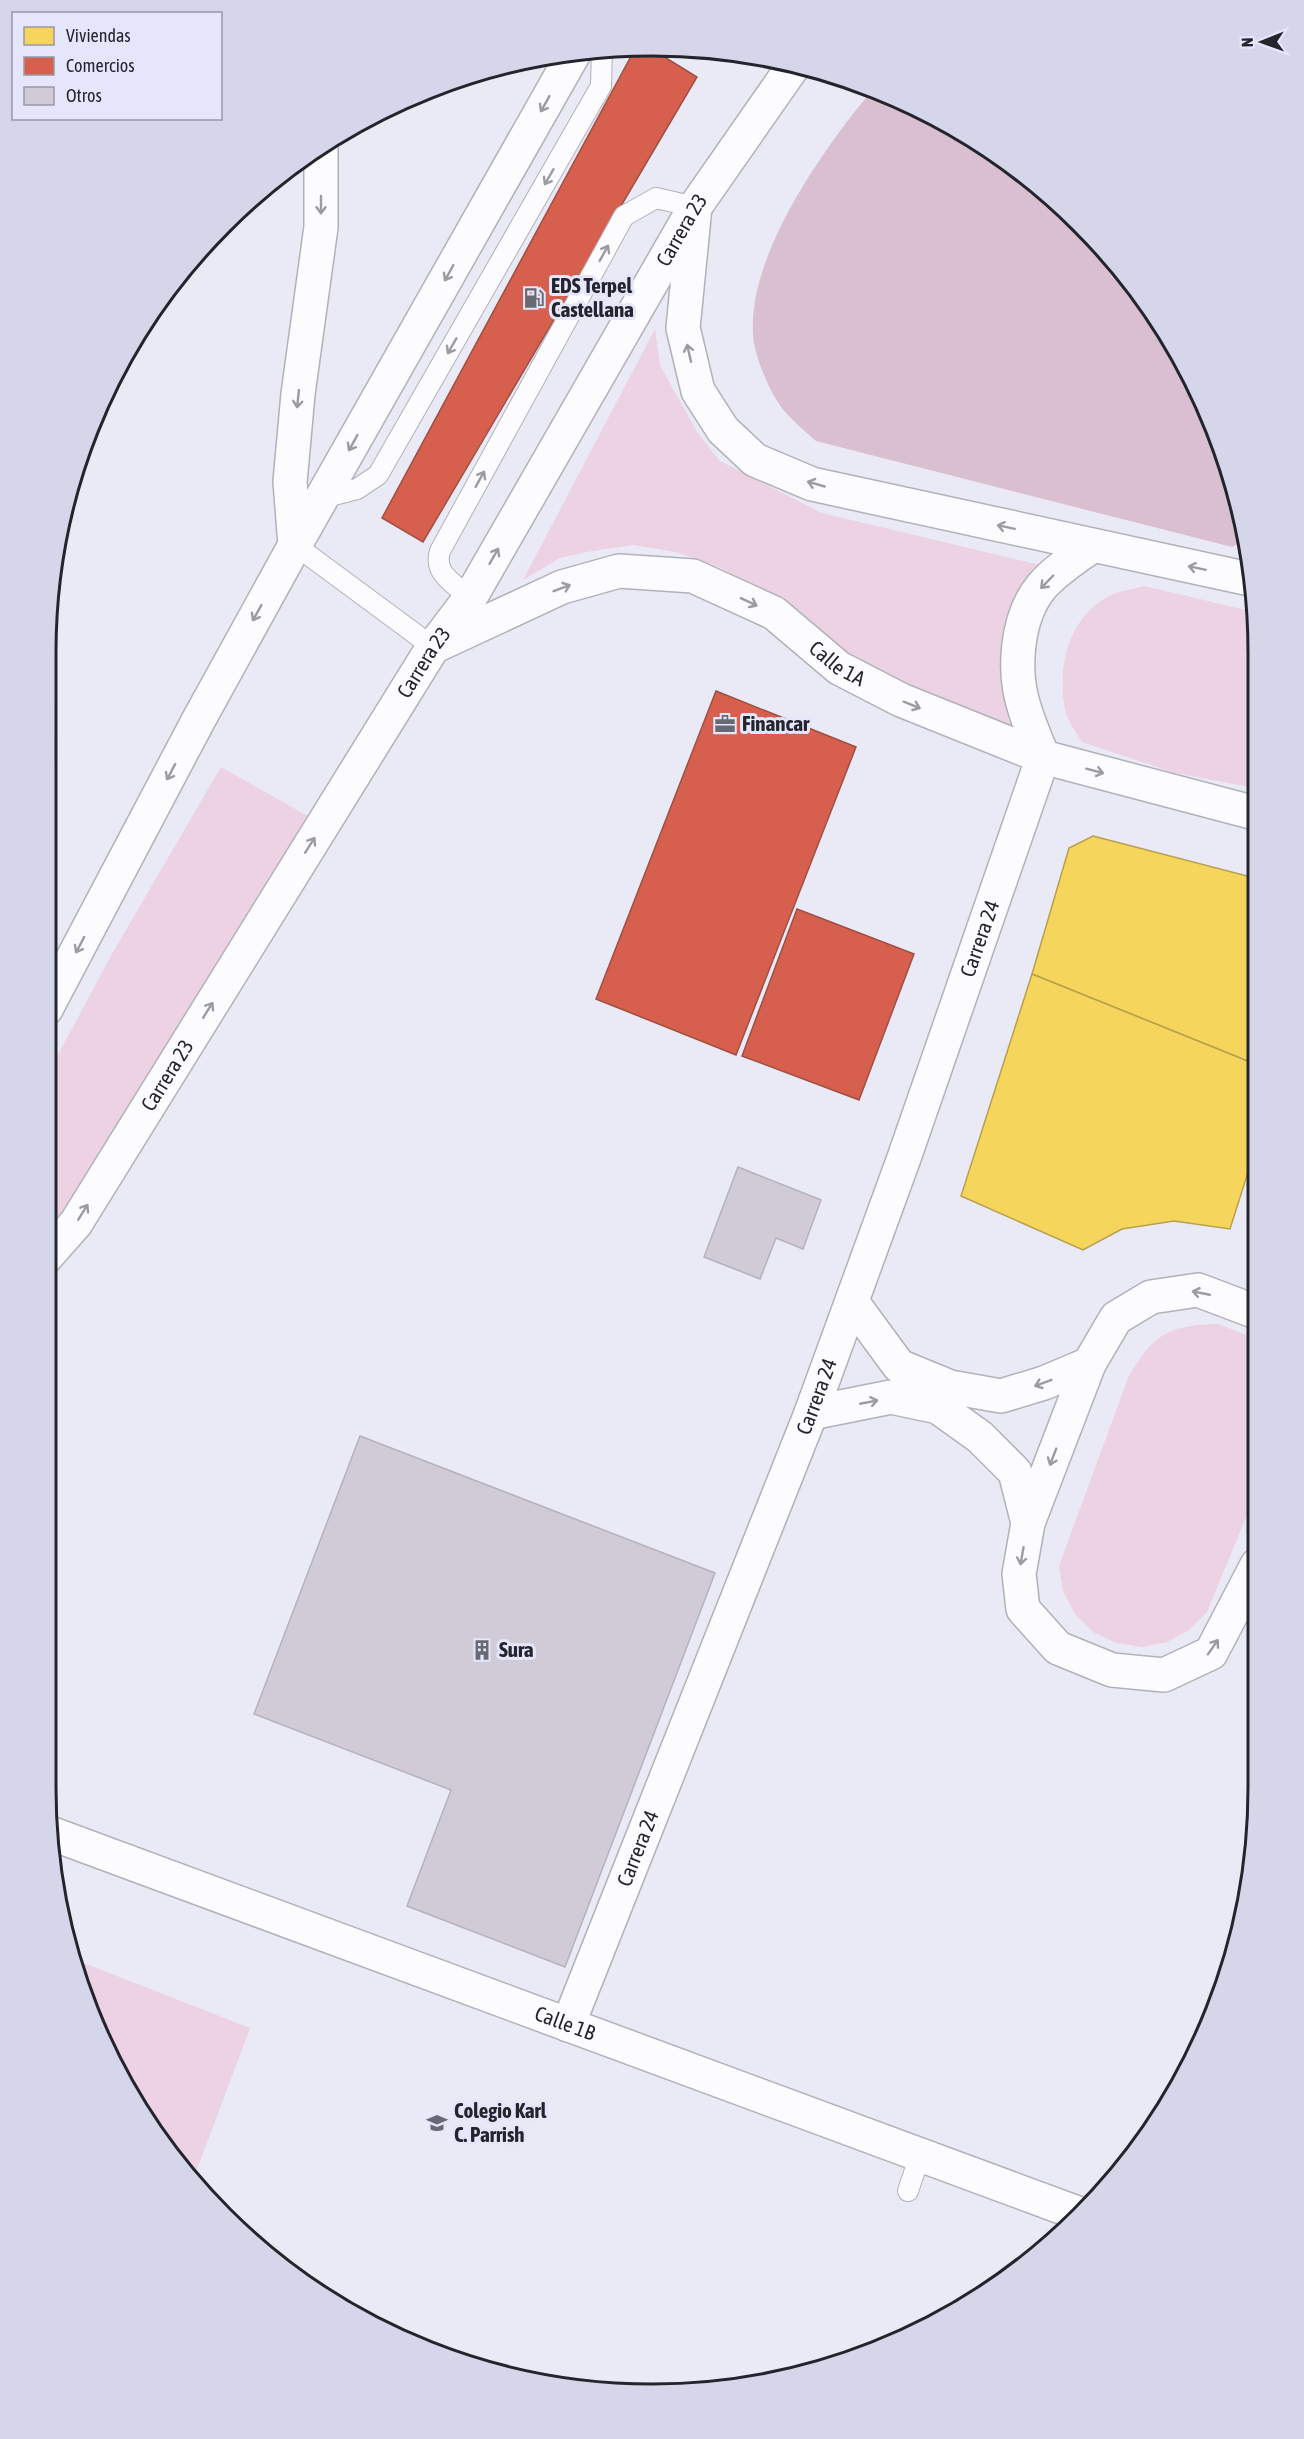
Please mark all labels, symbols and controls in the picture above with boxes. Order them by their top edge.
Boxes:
legend [12,12,222,120]
north arrow [1232,12,1292,72]
text: Viviendas [66,25,131,46]
text: N [1238,37,1256,47]
text: Comercios [66,55,135,76]
text: Otros [66,85,102,106]
one-way arrow [539,94,550,112]
one-way arrow [543,168,555,185]
street label: Carrera 23 [651,189,712,270]
one-way arrow [315,195,327,215]
one-way arrow [598,245,610,262]
one-way arrow [443,264,454,282]
place label: EDS Terpel Castellana [551,273,634,321]
fuel station icon: EDS Terpel Castellana [522,286,546,310]
one-way arrow [446,336,457,354]
one-way arrow [682,344,694,363]
one-way arrow [292,388,303,408]
one-way arrow [347,434,359,451]
one-way arrow [474,471,486,488]
one-way arrow [807,478,826,489]
one-way arrow [997,520,1016,532]
one-way arrow [488,548,500,565]
one-way arrow [1187,562,1207,573]
one-way arrow [1040,574,1054,589]
one-way arrow [552,582,571,593]
one-way arrow [739,596,757,608]
one-way arrow [251,604,263,621]
street label: Carrera 23 [392,622,455,702]
street label: Calle 1A [805,635,870,691]
one-way arrow [903,700,921,711]
place label: Financar [742,711,810,735]
office icon: Financar [713,712,737,736]
one-way arrow [165,763,176,781]
one-way arrow [1086,766,1105,778]
one-way arrow [305,837,317,854]
street label: Carrera 24 [955,897,1003,980]
one-way arrow [74,935,85,953]
one-way arrow [202,1002,214,1019]
street label: Carrera 23 [136,1035,198,1115]
one-way arrow [77,1204,89,1221]
one-way arrow [1192,1287,1211,1298]
street label: Carrera 24 [791,1355,841,1438]
one-way arrow [1034,1378,1053,1389]
one-way arrow [859,1395,878,1407]
one-way arrow [1047,1448,1058,1466]
one-way arrow [1016,1546,1027,1566]
place label: Sura [499,1637,534,1661]
building icon: Sura [470,1638,494,1662]
one-way arrow [1207,1639,1219,1655]
street label: Carrera 24 [611,1807,663,1889]
street label: Calle 1B [532,2000,599,2045]
place label: Colegio Karl C. Parrish [454,2098,547,2146]
school or university icon: Colegio Karl C. Parrish [425,2111,449,2135]

